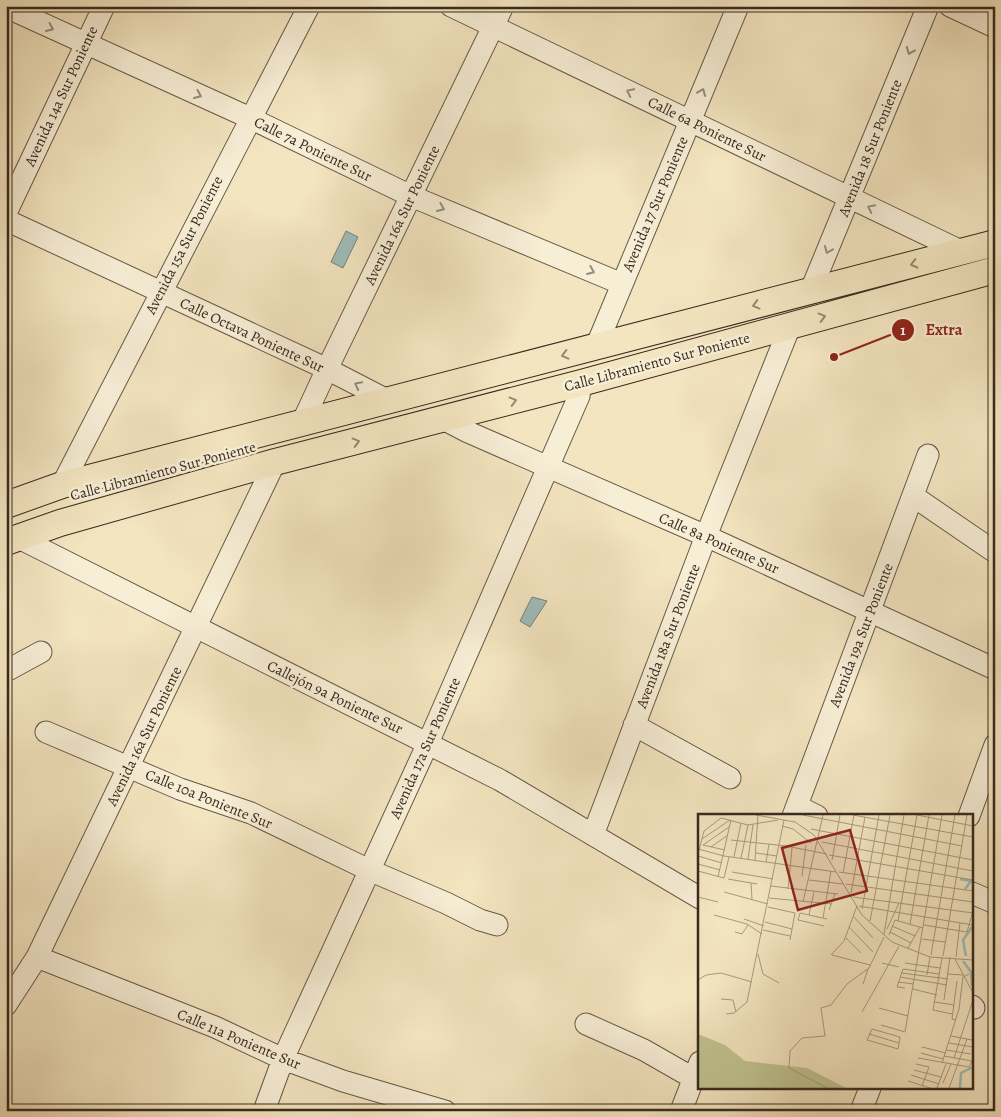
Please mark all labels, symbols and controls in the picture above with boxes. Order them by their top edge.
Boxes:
street label: Avenida 14a Sur Poniente [19,22,102,170]
one-way arrow [45,22,54,32]
one-way arrow [905,46,916,55]
street label: Avenida 18 Sur Poniente [833,76,907,221]
one-way arrow [626,88,635,98]
one-way arrow [696,88,707,97]
one-way arrow [193,89,202,100]
street label: Calle 6a Poniente Sur [645,92,770,166]
street label: Calle 7a Poniente Sur [251,112,375,186]
street label: Avenida 17 Sur Poniente [617,133,693,276]
street label: Avenida 16a Sur Poniente [359,142,445,289]
street label: Avenida 15a Sur Poniente [140,172,228,318]
one-way arrow [436,202,445,213]
one-way arrow [867,204,876,214]
one-way arrow [823,245,834,254]
one-way arrow [909,258,918,269]
one-way arrow [586,265,595,275]
street label: Calle Octava Poniente Sur [177,293,328,377]
one-way arrow [752,299,761,310]
one-way arrow [817,313,825,323]
callout: Extra [891,314,973,345]
text: Extra [926,319,963,341]
text: 1 [900,320,906,340]
street label: Calle Libramiento Sur Poniente [562,328,752,396]
one-way arrow [561,349,570,360]
one-way arrow [354,381,363,391]
one-way arrow [508,396,516,406]
street label: Calle Libramiento Sur Poniente [68,437,258,505]
one-way arrow [351,437,359,447]
street label: Calle 8a Poniente Sur [656,508,782,579]
street label: Avenida 19a Sur Poniente [824,560,898,711]
street label: Avenida 18a Sur Poniente [631,561,705,712]
street label: Callejón 9a Poniente Sur [264,655,406,739]
street label: Avenida 16a Sur Poniente [101,663,187,810]
street label: Avenida 17a Sur Poniente [384,674,465,823]
street label: Calle 10a Poniente Sur [142,764,276,834]
inset map [698,814,974,1090]
street label: Calle 11a Poniente Sur [174,1004,304,1074]

